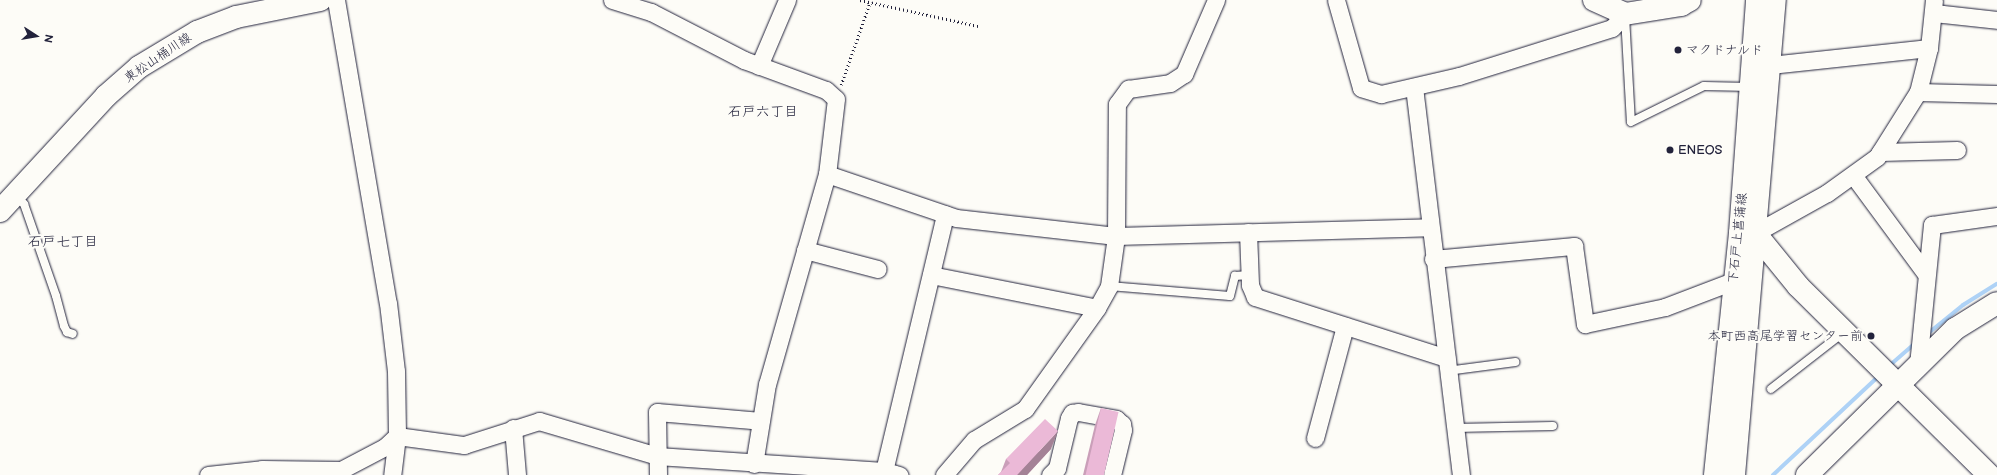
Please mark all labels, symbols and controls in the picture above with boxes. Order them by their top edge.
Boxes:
north arrow [16,16,56,56]
street label: 東松山桶川線 [121,30,195,86]
text: N [41,33,55,44]
place label: マクドナルド [1686,42,1764,58]
marker: マクドナルド [1673,45,1683,55]
district label: 石戸六丁目 [728,104,798,120]
place label: ENEOS [1678,142,1722,158]
marker: ENEOS [1665,145,1675,155]
street label: 下石戸上菖蒲線 [1725,192,1751,284]
district label: 石戸七丁目 [28,234,98,250]
place label: 本町西高尾学習センター前 [1707,328,1863,344]
marker: 本町西高尾学習センター前 [1866,331,1876,341]

